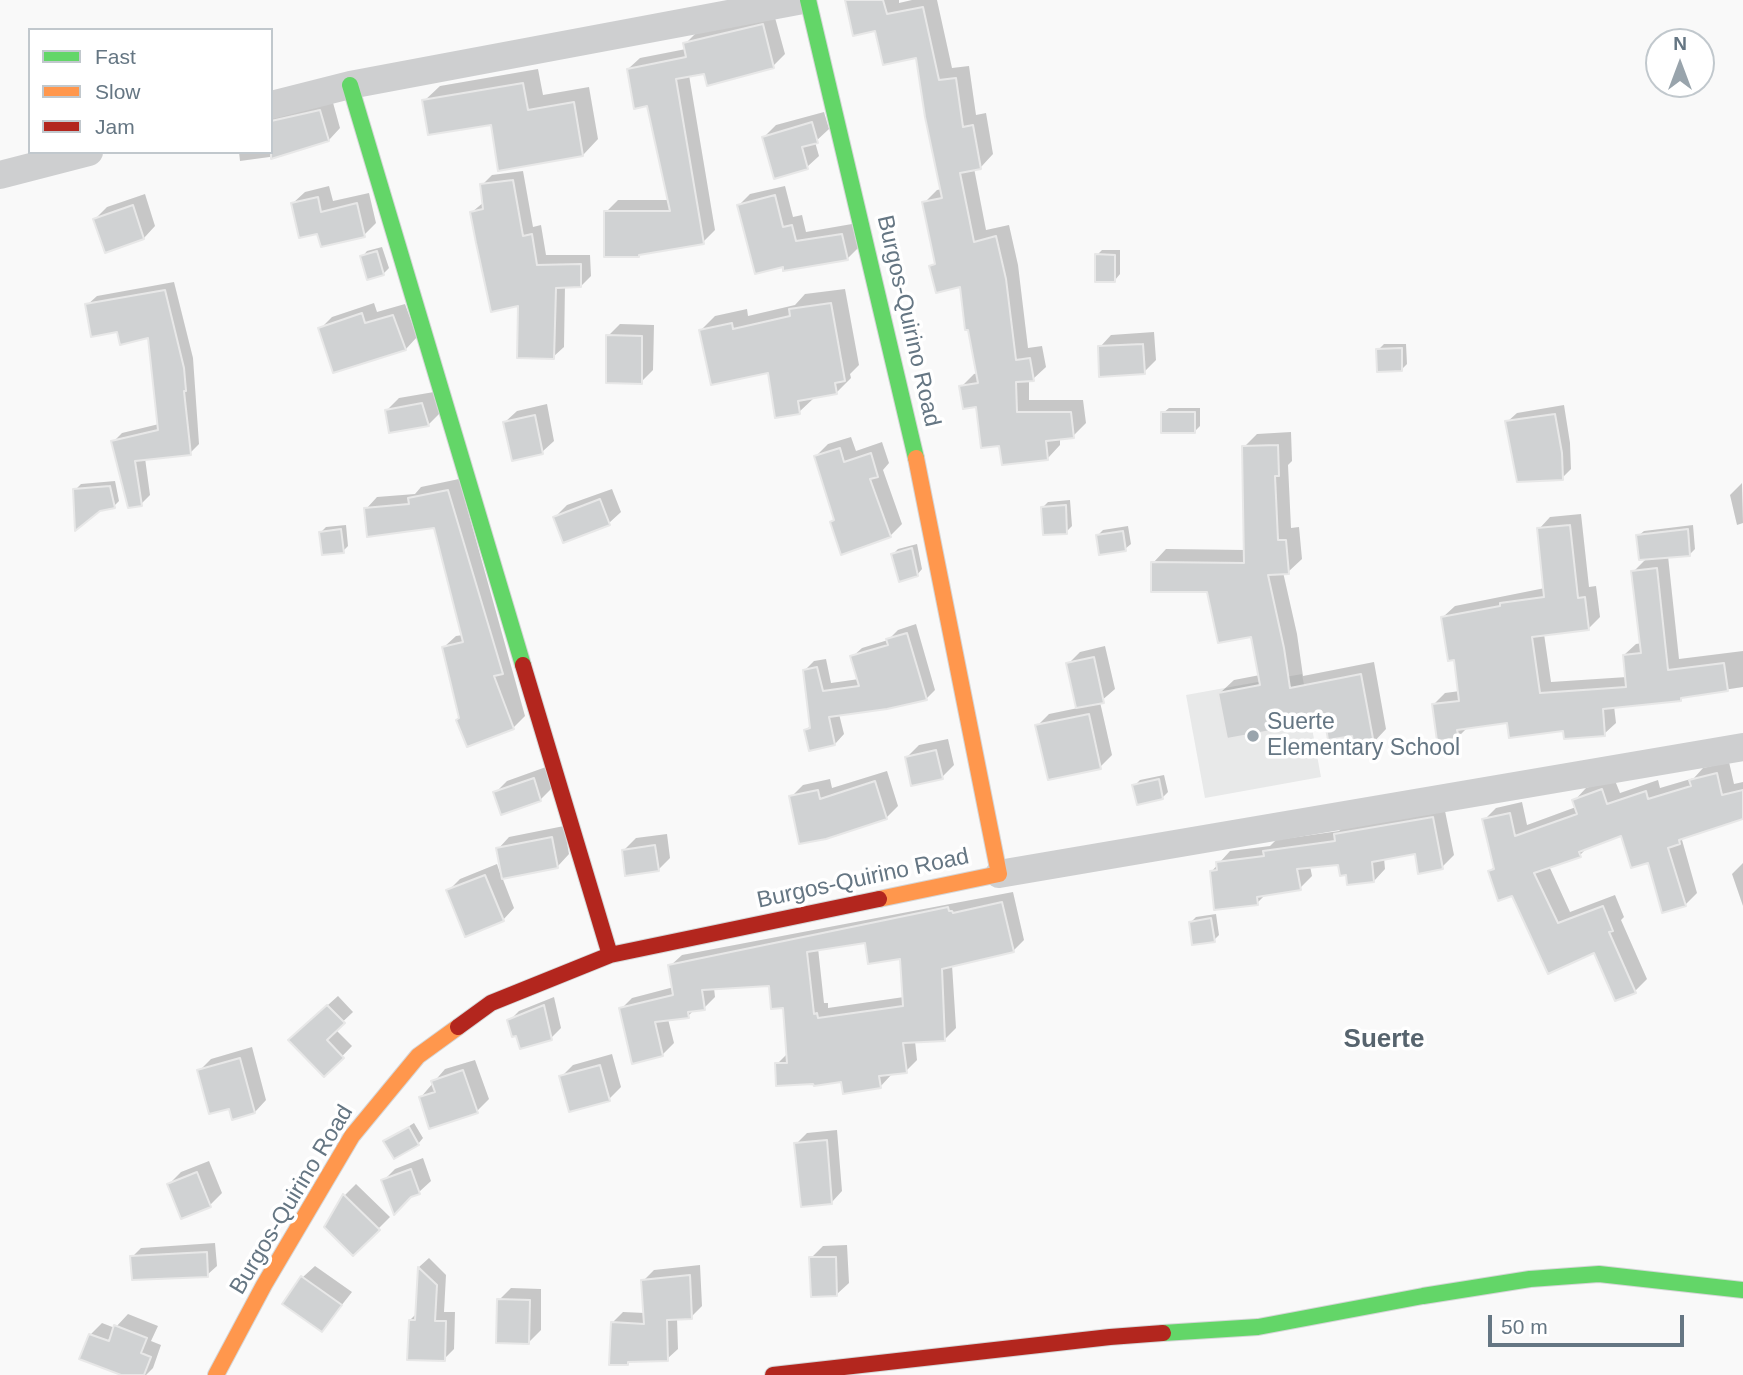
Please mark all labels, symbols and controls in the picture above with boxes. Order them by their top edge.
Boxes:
legend [28,28,273,154]
north arrow [1645,28,1715,98]
text: N [1673,33,1687,54]
text: Fast [95,45,136,68]
text: Slow [95,80,141,103]
text: Jam [95,115,135,138]
street label: Burgos-Quirino Road [870,213,946,429]
place label: Suerte Elementary School [1267,709,1460,763]
marker: Suerte Elementary School [1245,728,1261,744]
street label: Burgos-Quirino Road [754,843,972,915]
district label: Suerte [1344,1024,1424,1056]
street label: Burgos-Quirino Road [225,1100,359,1300]
scale bar [1491,1302,1687,1346]
text: 50 m [1501,1315,1548,1338]

